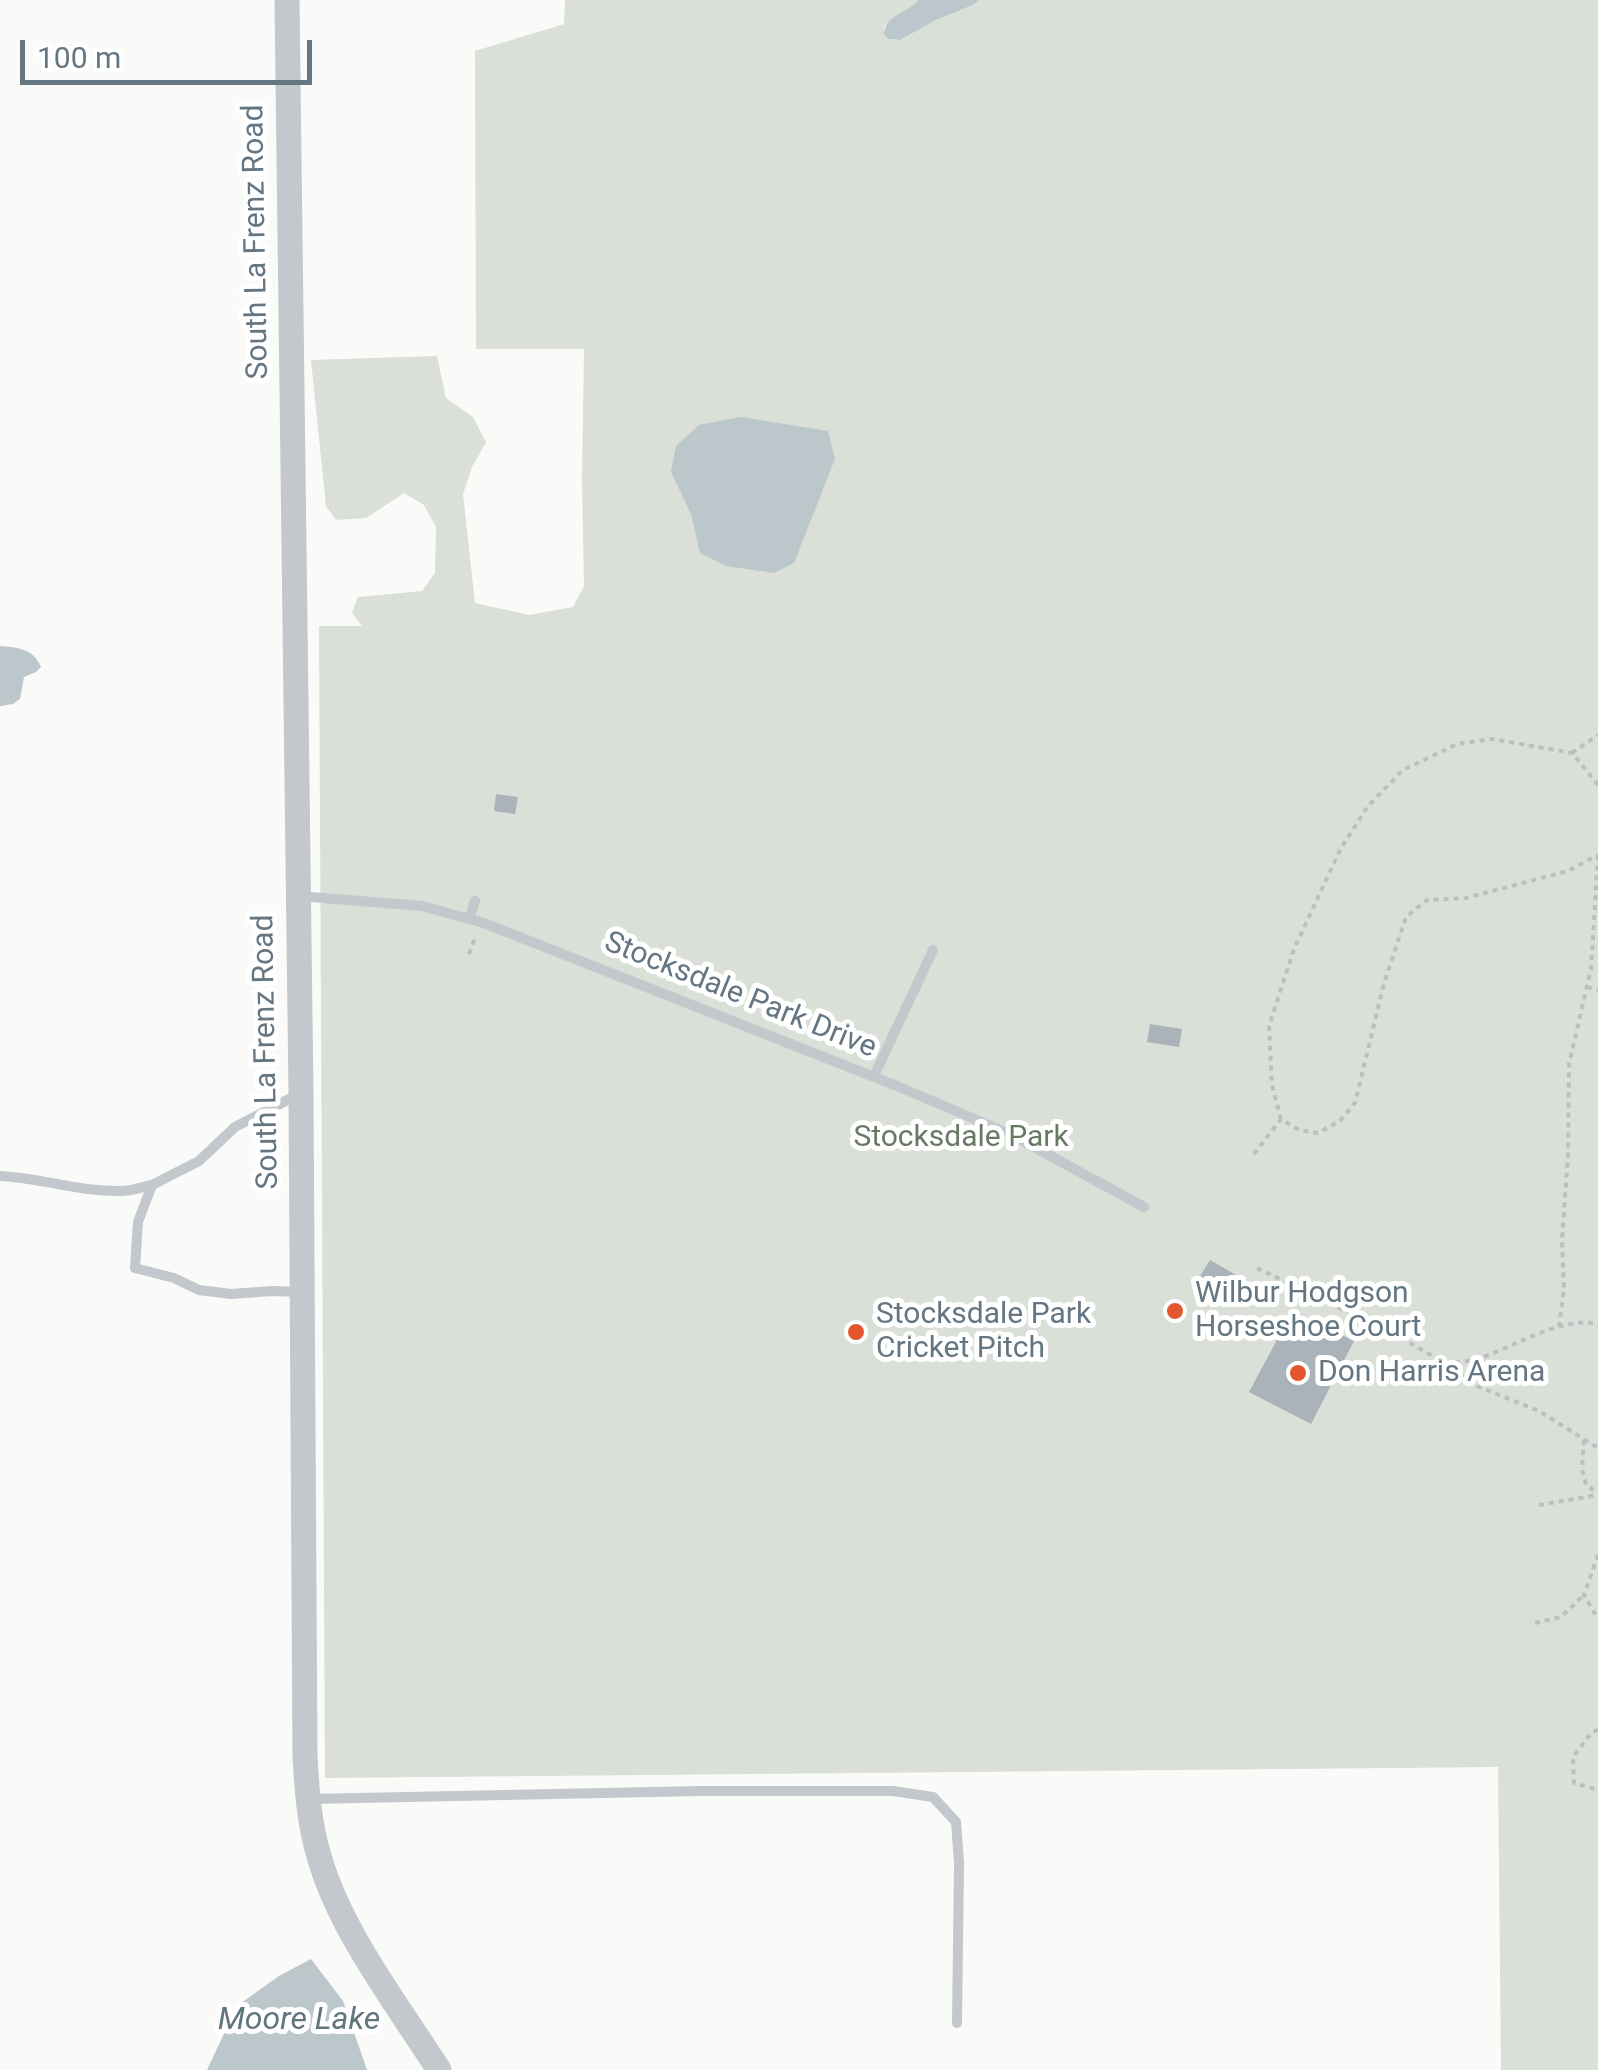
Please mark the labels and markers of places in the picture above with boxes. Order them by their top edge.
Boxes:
place label: Wilbur Hodgson Horseshoe Court [1195,1276,1421,1346]
place label: Stocksdale Park Cricket Pitch [876,1297,1091,1368]
marker: Wilbur Hodgson Horseshoe Court [1164,1300,1186,1322]
marker: Stocksdale Park Cricket Pitch [845,1321,867,1343]
place label: Don Harris Arena [1318,1355,1545,1391]
marker: Don Harris Arena [1287,1362,1309,1384]

